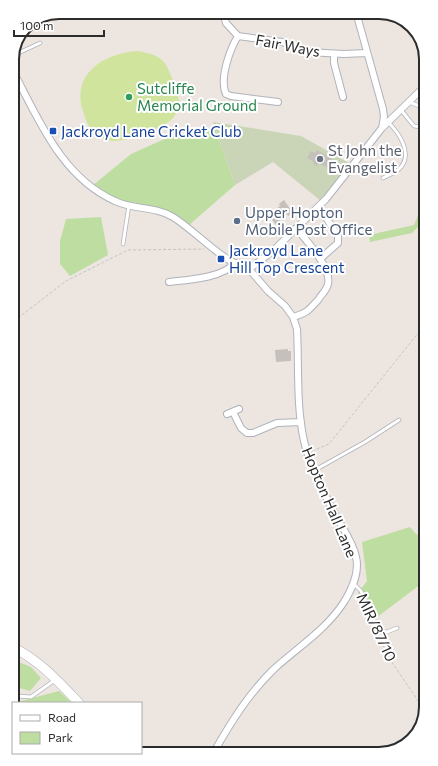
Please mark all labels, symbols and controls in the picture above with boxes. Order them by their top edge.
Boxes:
scale bar [14,12,104,38]
text: 100 m [20,18,54,32]
street label: Fair Ways [254,30,322,60]
place label: Sutcliffe Memorial Ground [137,79,257,114]
marker: Sutcliffe Memorial Ground [124,92,134,102]
place label: Jackroyd Lane Cricket Club [61,122,242,140]
marker: Jackroyd Lane Cricket Club [48,126,58,136]
place label: St John the Evangelist [328,141,402,176]
marker: St John the Evangelist [315,154,325,164]
place label: Upper Hopton Mobile Post Office [245,203,372,238]
marker: Upper Hopton Mobile Post Office [232,216,242,226]
place label: Jackroyd Lane Hill Top Crescent [229,241,345,276]
marker: Jackroyd Lane Hill Top Crescent [216,254,226,264]
street label: Hopton Hall Lane [299,444,361,560]
street label: MIR/87/10 [353,590,401,664]
legend [12,702,142,754]
text: Road [48,710,76,724]
text: Park [48,730,74,744]

